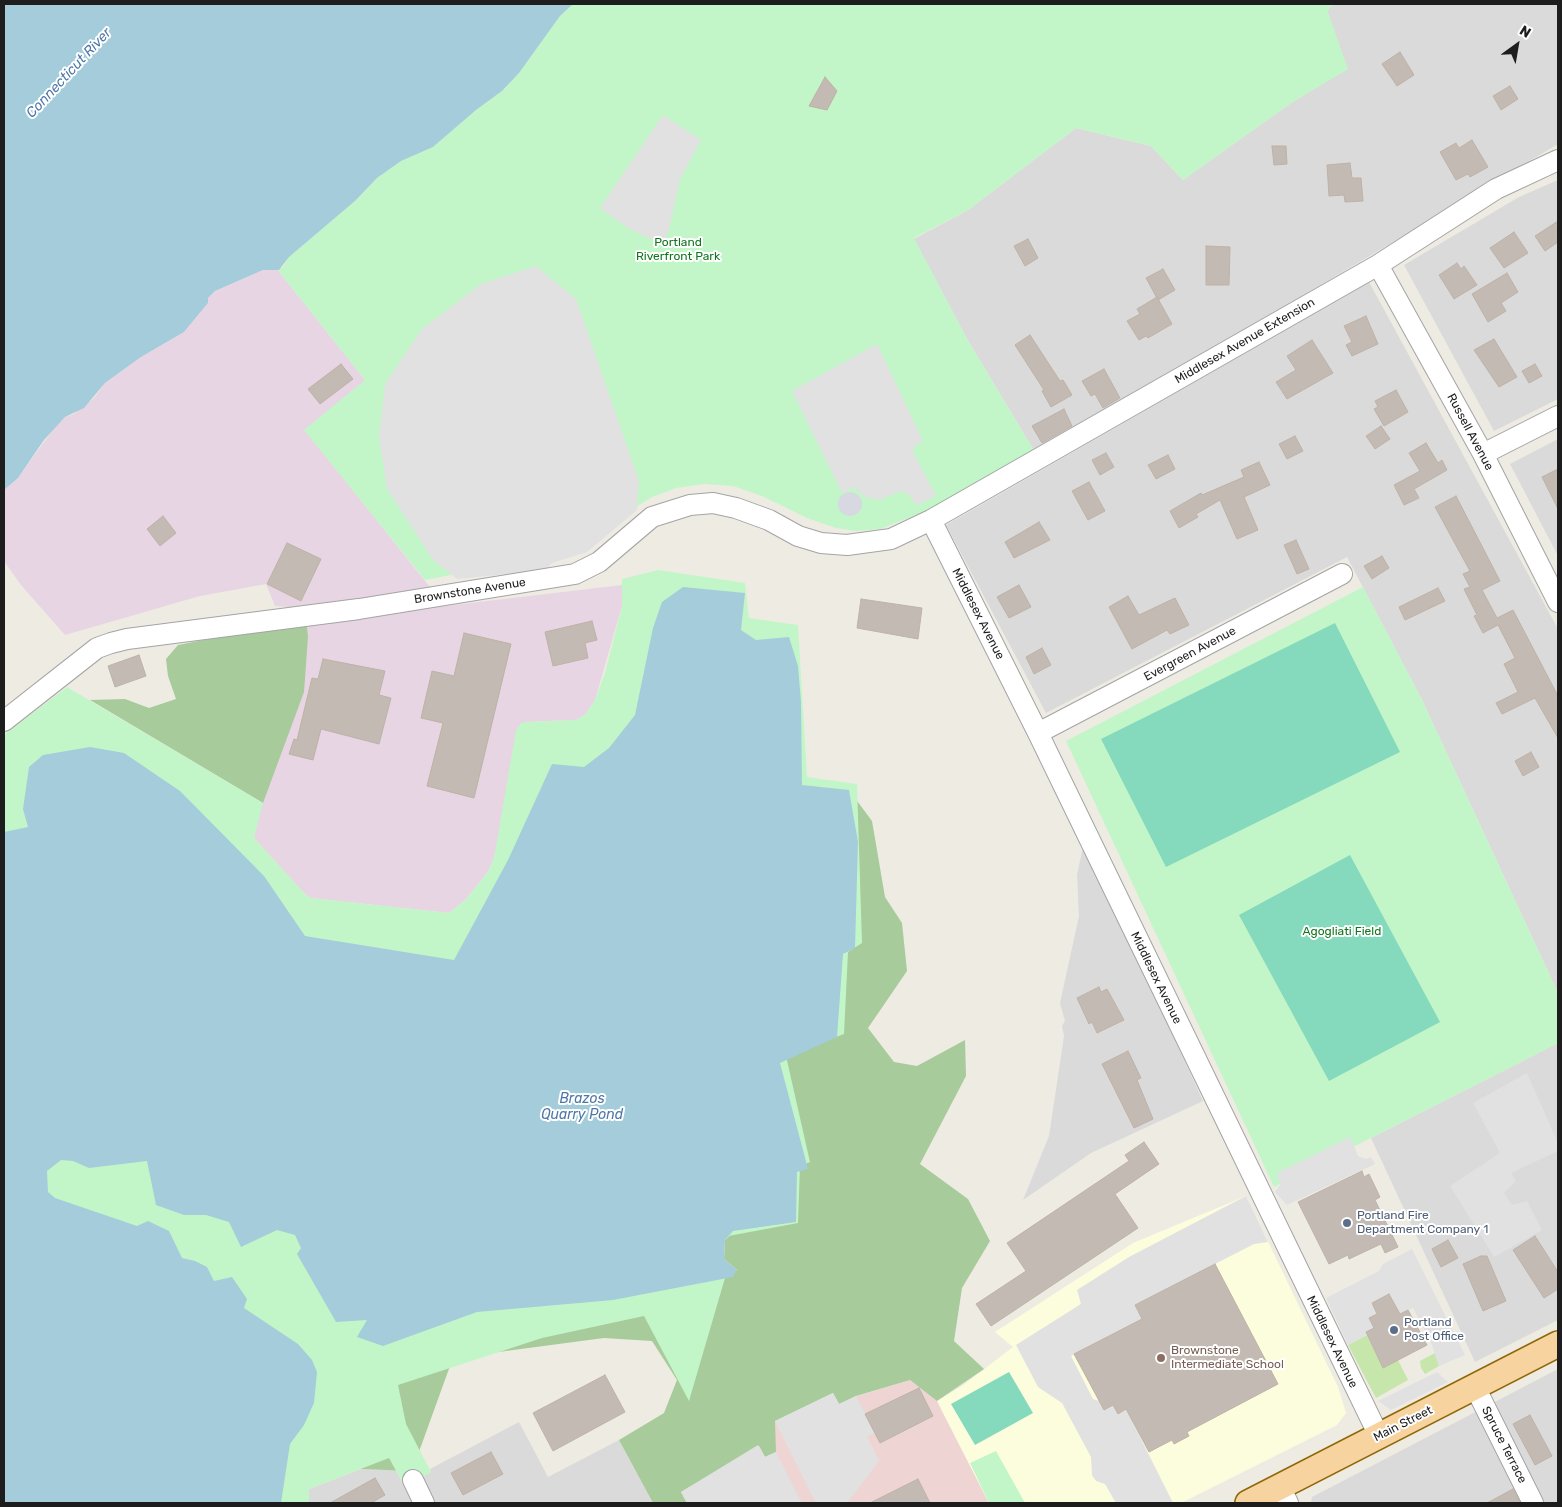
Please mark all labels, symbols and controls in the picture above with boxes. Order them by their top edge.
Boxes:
north arrow [1492,20,1542,70]
text: N [1516,22,1534,42]
water label: Connecticut River [23,25,115,121]
park label: Portland Riverfront Park [636,236,720,264]
street label: Middlesex Avenue Extension [1173,295,1317,387]
street label: Russell Avenue [1444,391,1496,473]
street label: Middlesex Avenue [949,566,1007,662]
street label: Brownstone Avenue [413,575,527,607]
street label: Evergreen Avenue [1142,624,1238,684]
park label: Agogliati Field [1303,925,1381,939]
street label: Middlesex Avenue [1128,930,1184,1026]
water label: Brazos Quarry Pond [541,1091,623,1124]
place label: Portland Fire Department Company 1 [1357,1209,1488,1237]
marker: Portland Fire Department Company 1 [1341,1217,1353,1229]
street label: Middlesex Avenue [1304,1294,1360,1390]
place label: Portland Post Office [1404,1316,1464,1344]
marker: Portland Post Office [1388,1324,1400,1336]
place label: Brownstone Intermediate School [1171,1344,1284,1372]
marker: Brownstone Intermediate School [1155,1352,1167,1364]
street label: Main Street [1371,1403,1435,1445]
street label: Spruce Terrace [1478,1404,1530,1486]

